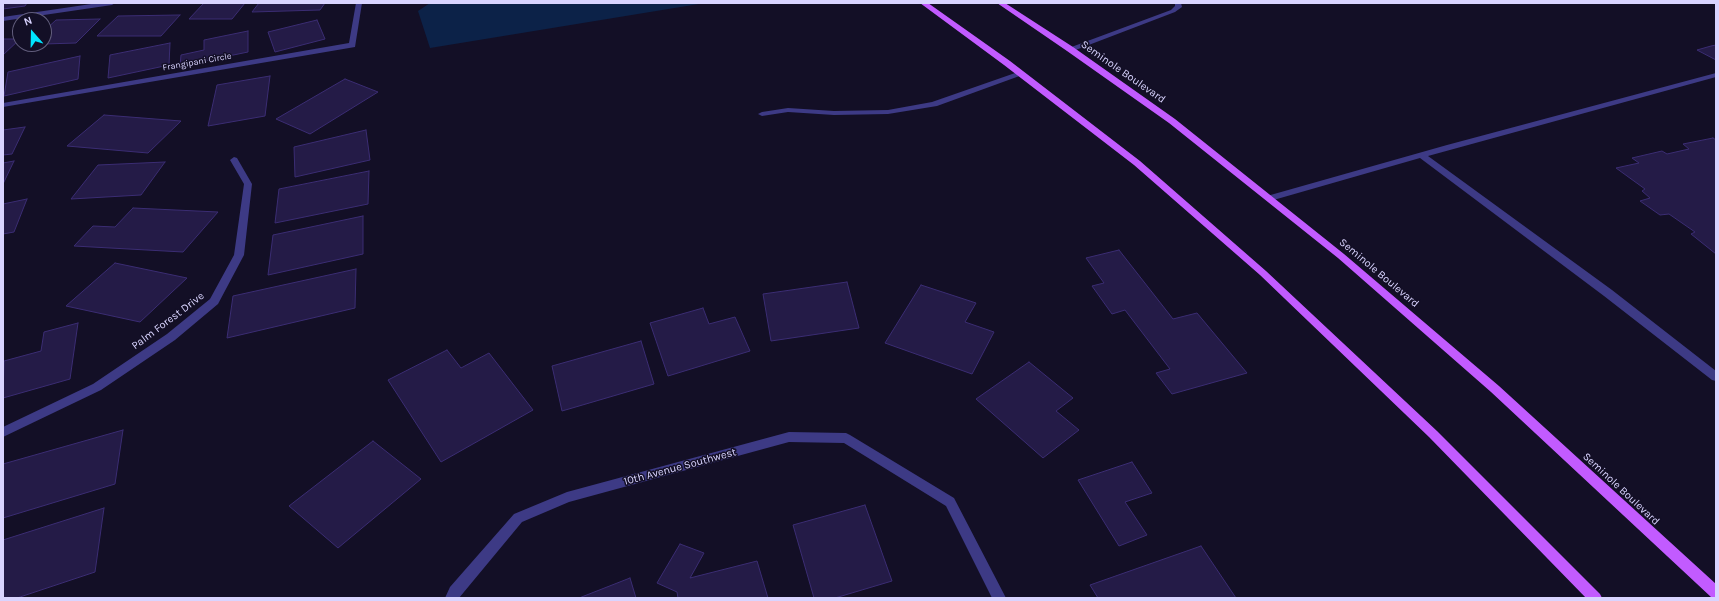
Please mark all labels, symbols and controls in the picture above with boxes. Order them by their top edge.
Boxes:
north arrow [12,12,52,52]
text: N [22,14,34,29]
street label: Seminole Boulevard [1078,38,1168,106]
street label: Frangipani Circle [162,51,232,73]
street label: Seminole Boulevard [1336,236,1422,310]
street label: Palm Forest Drive [129,289,207,353]
street label: 10th Avenue Southwest [622,446,738,488]
street label: Seminole Boulevard [1580,450,1662,528]

